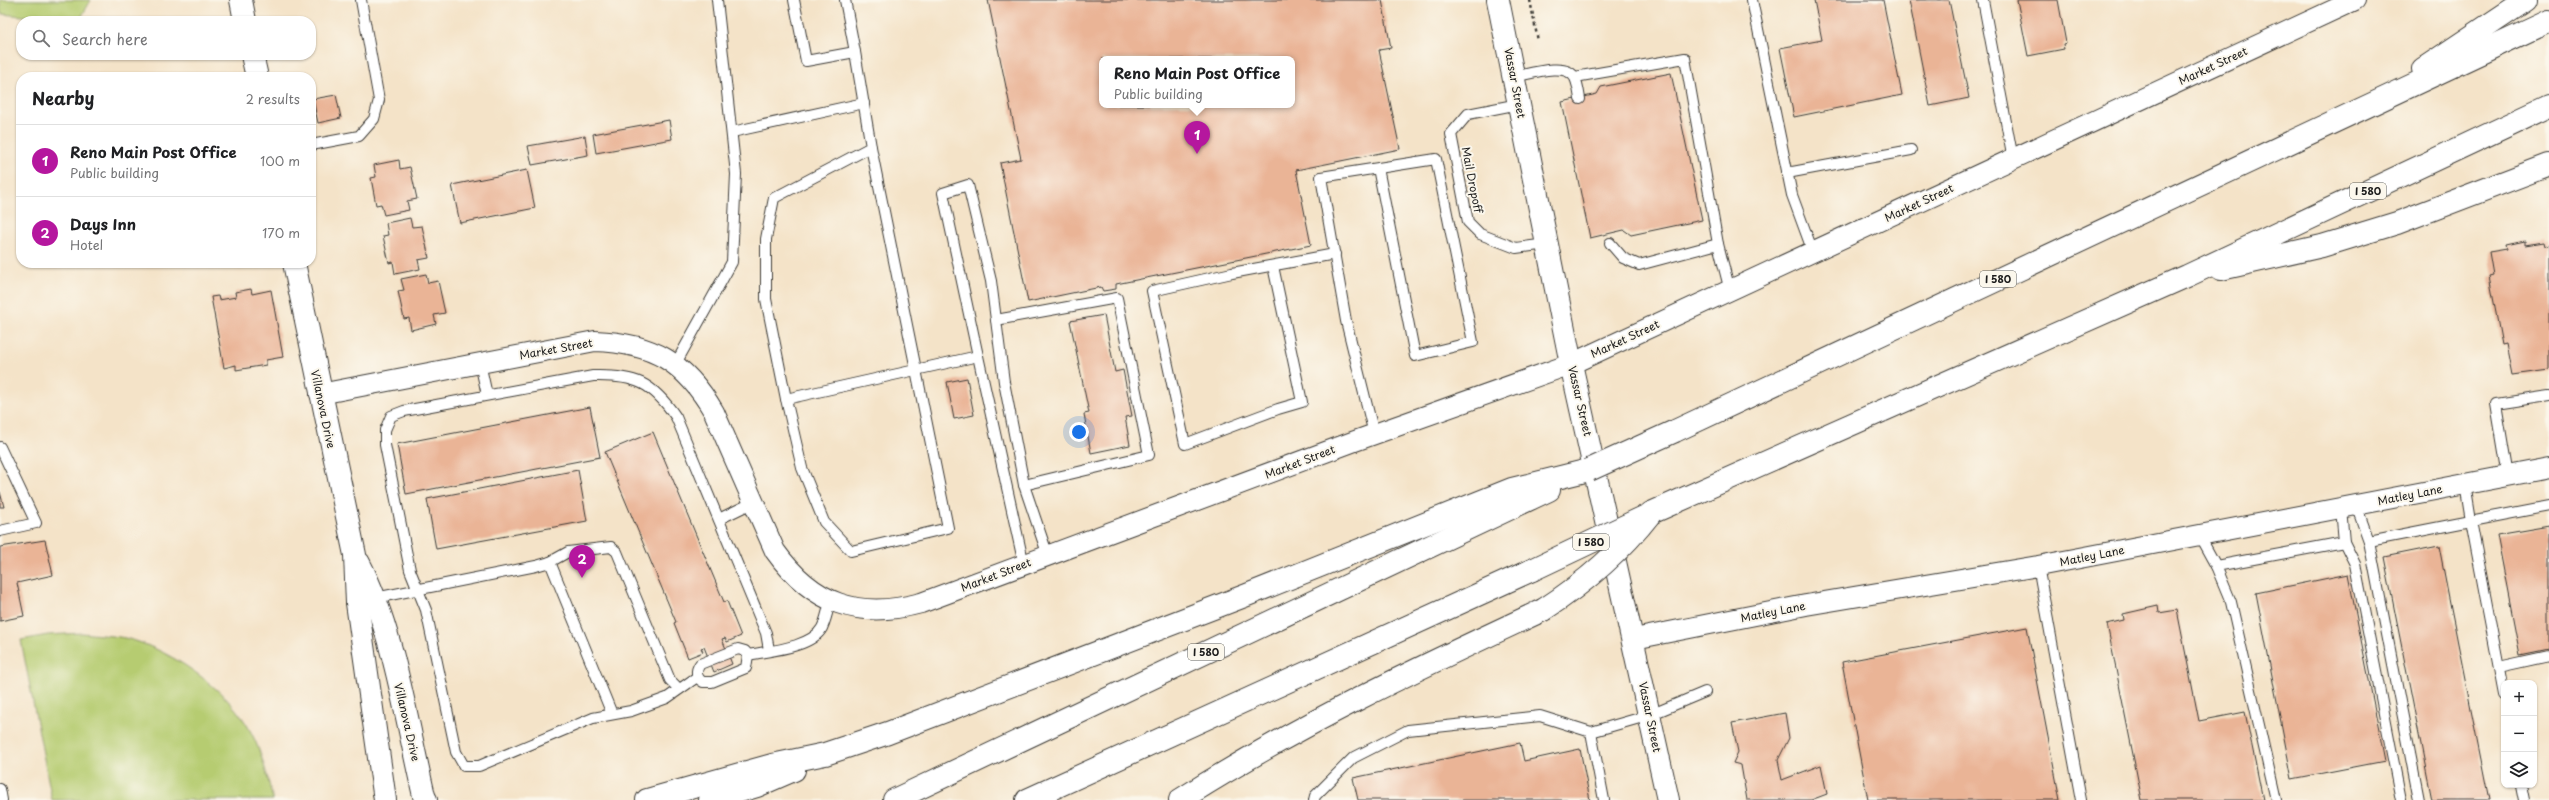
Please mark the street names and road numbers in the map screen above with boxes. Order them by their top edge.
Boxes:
street label: Market Street [2176,42,2250,89]
street label: Vassar Street [1500,46,1531,120]
street label: Mail Dropoff [1458,145,1487,215]
street label: Market Street [1882,179,1956,226]
road number: I 580 [2350,183,2386,199]
road number: I 580 [1980,271,2016,287]
street label: Market Street [1588,315,1662,362]
street label: Market Street [518,334,594,363]
street label: Vassar Street [1564,364,1597,438]
street label: Villanova Drive [307,368,340,450]
street label: Market Street [1262,440,1338,483]
street label: Matley Lane [2376,480,2444,509]
road number: I 580 [1573,534,1609,550]
street label: Matley Lane [2058,541,2126,570]
street label: Market Street [958,553,1034,596]
street label: Matley Lane [1739,597,1807,626]
road number: I 580 [1188,644,1224,660]
street label: Vassar Street [1635,680,1666,754]
street label: Villanova Drive [390,681,425,763]

